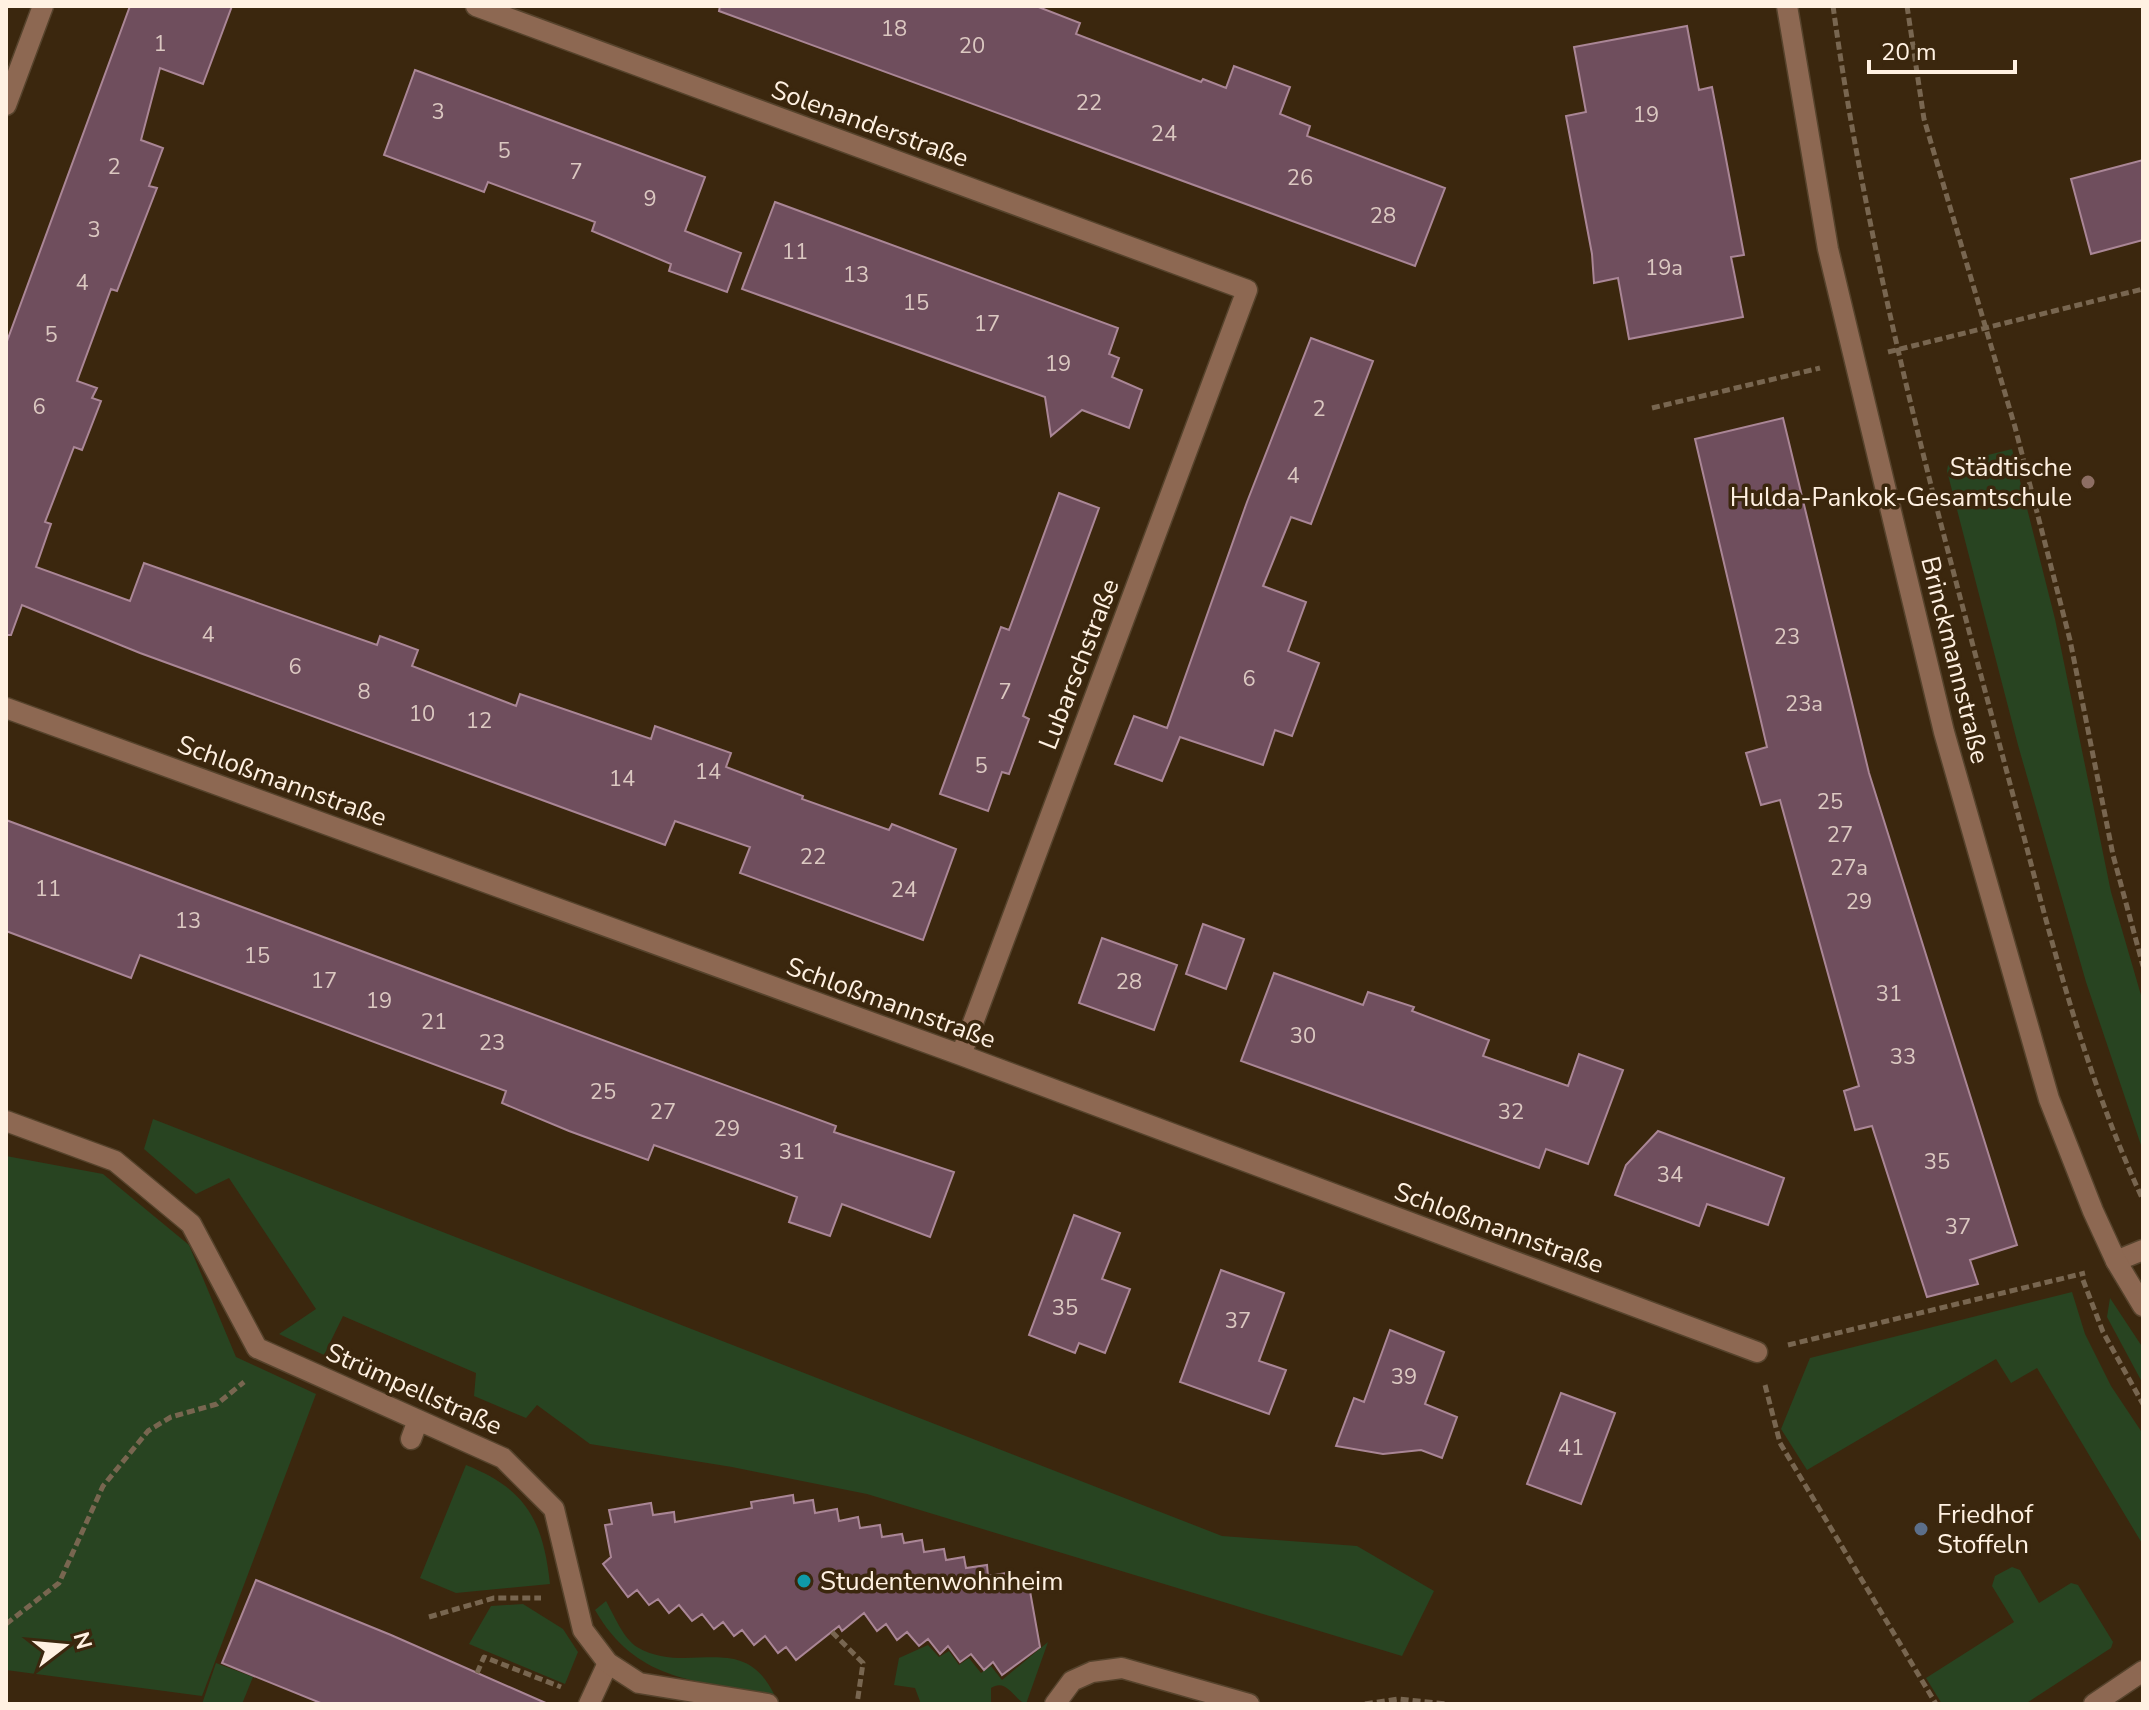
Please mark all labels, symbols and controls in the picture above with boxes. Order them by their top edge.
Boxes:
house number: 18 [881,14,907,44]
scale bar [1869,24,2015,74]
house number: 1 [153,29,167,59]
house number: 20 [959,31,985,61]
text: 20 m [1881,36,1937,68]
street label: Solenanderstraße [766,72,974,176]
house number: 22 [1076,88,1102,118]
house number: 3 [431,97,445,127]
house number: 19 [1633,100,1659,130]
house number: 24 [1151,119,1177,149]
house number: 5 [497,136,511,166]
house number: 2 [107,152,121,182]
house number: 7 [569,157,583,187]
house number: 26 [1287,163,1313,193]
house number: 9 [643,184,657,214]
house number: 28 [1370,201,1396,231]
house number: 3 [87,215,101,245]
house number: 11 [782,237,808,267]
house number: 19a [1645,253,1683,283]
house number: 13 [843,260,869,290]
house number: 4 [75,268,89,298]
house number: 15 [903,288,929,318]
house number: 17 [974,309,1000,339]
house number: 5 [44,320,58,350]
house number: 19 [1045,349,1071,379]
house number: 6 [32,392,46,422]
house number: 2 [1312,394,1326,424]
place label: Städtische Hulda-Pankok-Gesamtschule [1730,450,2072,515]
house number: 4 [1286,461,1300,491]
marker: Städtische Hulda-Pankok-Gesamtschule [2079,473,2097,491]
street label: Brinckmannstraße [1912,553,1998,767]
street label: Lubarschstraße [1030,574,1128,754]
house number: 4 [201,620,215,650]
house number: 23 [1774,622,1800,652]
house number: 6 [288,652,302,682]
house number: 6 [1242,664,1256,694]
house number: 8 [357,677,371,707]
house number: 7 [998,677,1012,707]
house number: 23a [1785,689,1823,719]
house number: 10 [409,699,435,729]
house number: 12 [466,706,492,736]
street label: Schloßmannstraße [172,727,392,835]
house number: 5 [974,751,988,781]
house number: 14 [695,757,721,787]
house number: 14 [609,764,635,794]
house number: 25 [1817,787,1843,817]
house number: 27 [1827,820,1853,850]
house number: 22 [800,842,826,872]
house number: 27a [1830,853,1868,883]
house number: 11 [35,874,61,904]
house number: 24 [891,875,917,905]
house number: 29 [1846,887,1872,917]
house number: 13 [175,906,201,936]
house number: 15 [244,941,270,971]
street label: Schloßmannstraße [781,949,1001,1057]
house number: 17 [311,966,337,996]
house number: 28 [1116,967,1142,997]
house number: 31 [1876,979,1902,1009]
house number: 19 [366,986,392,1016]
house number: 21 [421,1007,447,1037]
house number: 30 [1290,1021,1316,1051]
house number: 23 [479,1028,505,1058]
house number: 33 [1890,1042,1916,1072]
house number: 25 [590,1077,616,1107]
house number: 27 [650,1097,676,1127]
house number: 32 [1498,1097,1524,1127]
house number: 29 [714,1114,740,1144]
house number: 31 [779,1137,805,1167]
house number: 35 [1924,1147,1950,1177]
house number: 34 [1657,1160,1683,1190]
street label: Schloßmannstraße [1389,1174,1609,1282]
house number: 37 [1945,1212,1971,1242]
house number: 35 [1052,1293,1078,1323]
house number: 37 [1225,1306,1251,1336]
street label: Strümpellstraße [320,1334,508,1444]
house number: 39 [1391,1362,1417,1392]
house number: 41 [1558,1433,1584,1463]
place label: Friedhof Stoffeln [1937,1497,2033,1562]
marker: Friedhof Stoffeln [1912,1520,1930,1538]
place label: Studentenwohnheim [820,1564,1063,1599]
marker: Studentenwohnheim [795,1572,813,1590]
north arrow [24,1606,104,1686]
text: N [66,1629,99,1653]

